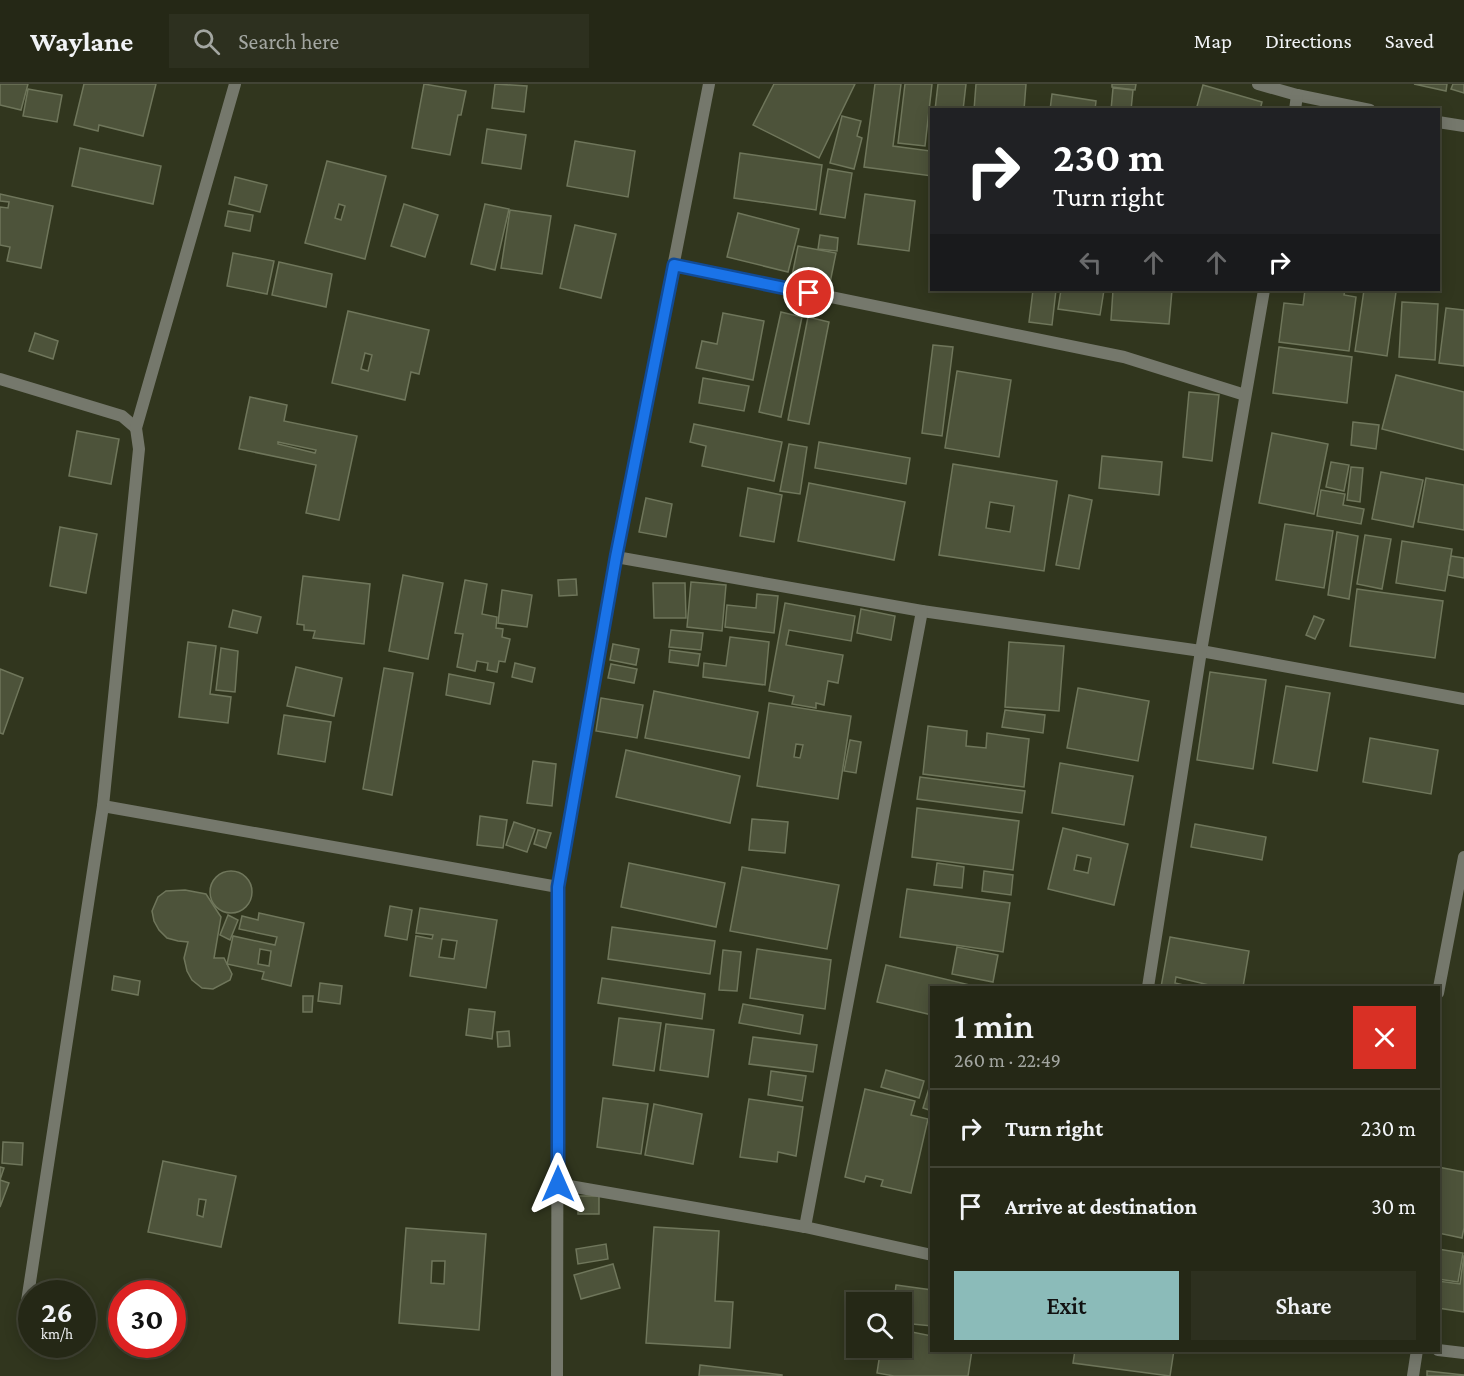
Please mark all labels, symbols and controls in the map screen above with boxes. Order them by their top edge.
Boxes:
search box [169,14,589,68]
icon: search [190,25,223,58]
text: Waylane [30,26,133,57]
text: Search here [238,29,339,54]
text: Map [1194,29,1232,53]
text: Directions [1265,29,1352,53]
text: Saved [1385,29,1434,53]
icon: right [954,132,1032,210]
text: 230 m [1053,133,1164,180]
text: Turn right [1053,182,1164,212]
icon: left [1074,246,1107,279]
icon: ahead [1137,246,1170,279]
icon: ahead [1200,246,1233,279]
icon: right [1263,246,1296,279]
pin [783,267,834,318]
icon: arrive [792,276,825,309]
text: 1 min [954,1006,1034,1046]
button: close [1353,1006,1416,1069]
text: 260 m · 22:49 [954,1049,1061,1071]
icon: right [954,1112,987,1145]
text: Turn right [1005,1116,1103,1141]
text: 230 m [1361,1116,1416,1141]
position arrow [526,1152,590,1216]
icon: arrive [954,1190,987,1223]
text: Arrive at destination [1005,1194,1197,1219]
text: 30 m [1371,1194,1416,1219]
button: Exit [954,1271,1179,1340]
button: Share [1191,1271,1416,1340]
speed limit sign: 30 [108,1280,186,1358]
map controls [846,1292,912,1358]
button: search [846,1292,912,1358]
text: 26 [41,1295,73,1328]
text: km/h [41,1326,73,1342]

